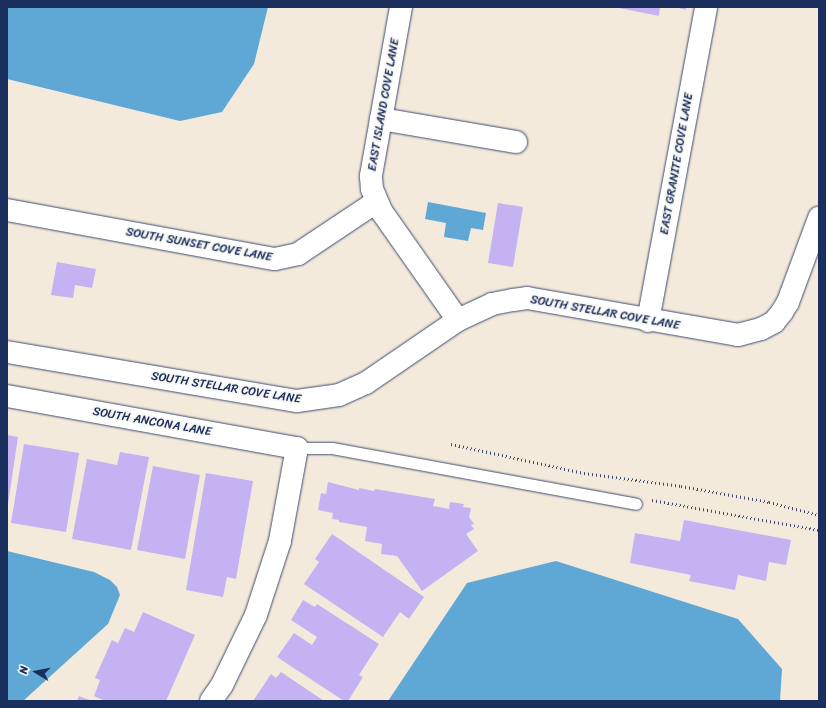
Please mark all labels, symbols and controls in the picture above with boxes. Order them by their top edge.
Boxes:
street label: EAST ISLAND COVE LANE [365,37,403,173]
street label: EAST GRANITE COVE LANE [657,92,697,236]
street label: SOUTH SUNSET COVE LANE [125,225,273,265]
street label: SOUTH STELLAR COVE LANE [529,293,681,333]
street label: SOUTH STELLAR COVE LANE [150,369,302,407]
street label: SOUTH ANCONA LANE [91,404,213,440]
north arrow [16,652,56,692]
text: N [14,664,34,675]

